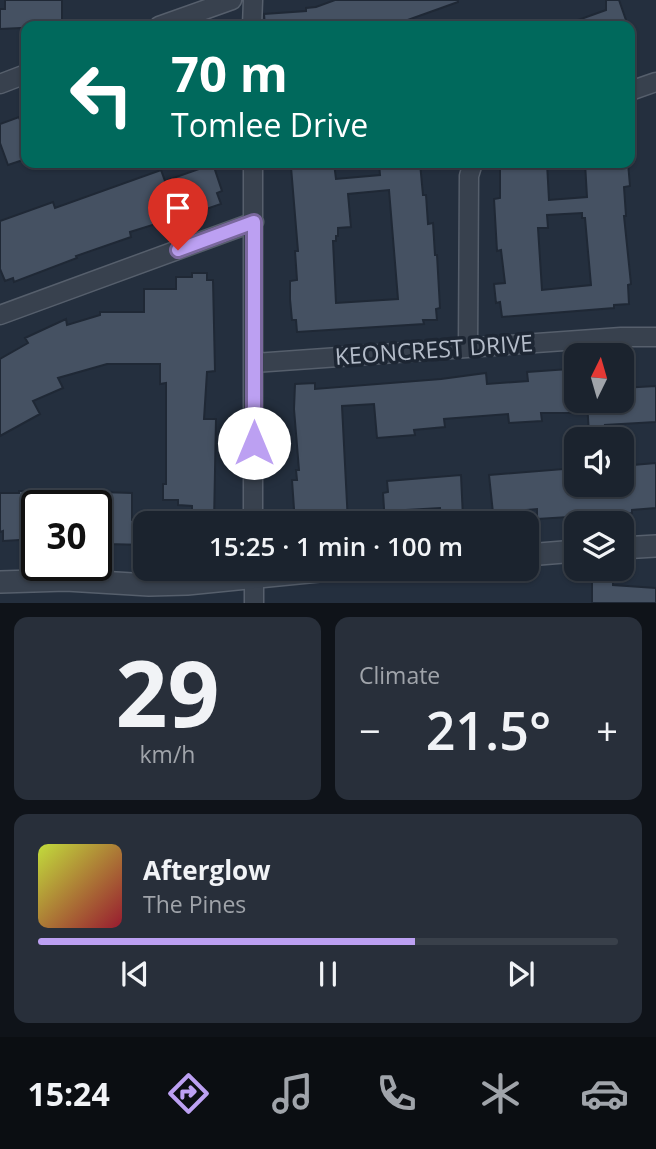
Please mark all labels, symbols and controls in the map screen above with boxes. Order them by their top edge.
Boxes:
text: 70 m [171,40,288,106]
icon: left [56,49,147,140]
text: Tomlee Drive [171,103,368,146]
pin [148,178,208,250]
icon: arrive [159,189,197,227]
street label: KEONCREST DRIVE [334,326,534,372]
north arrow [564,343,634,413]
map controls [564,343,634,581]
position arrow [217,406,291,480]
button: sound [564,427,634,497]
speed limit sign: 30 [21,490,112,581]
button: layers [564,511,634,581]
text: 15:25 · 1 min · 100 m [209,528,463,564]
text: 29 [115,630,220,754]
text: Climate [359,659,440,691]
text: 21.5° [426,694,551,765]
text: − [359,704,381,756]
text: + [596,704,618,756]
text: km/h [140,738,195,770]
text: Afterglow [143,852,270,888]
text: The Pines [143,888,246,920]
icon: previous [116,955,154,993]
icon: pause [309,955,347,993]
icon: next [502,955,540,993]
icon: directions [164,1069,213,1118]
icon: music [268,1069,317,1118]
icon: phone [372,1069,421,1118]
icon: climate [476,1069,525,1118]
icon: car [580,1069,629,1118]
text: 15:24 [27,1072,110,1115]

